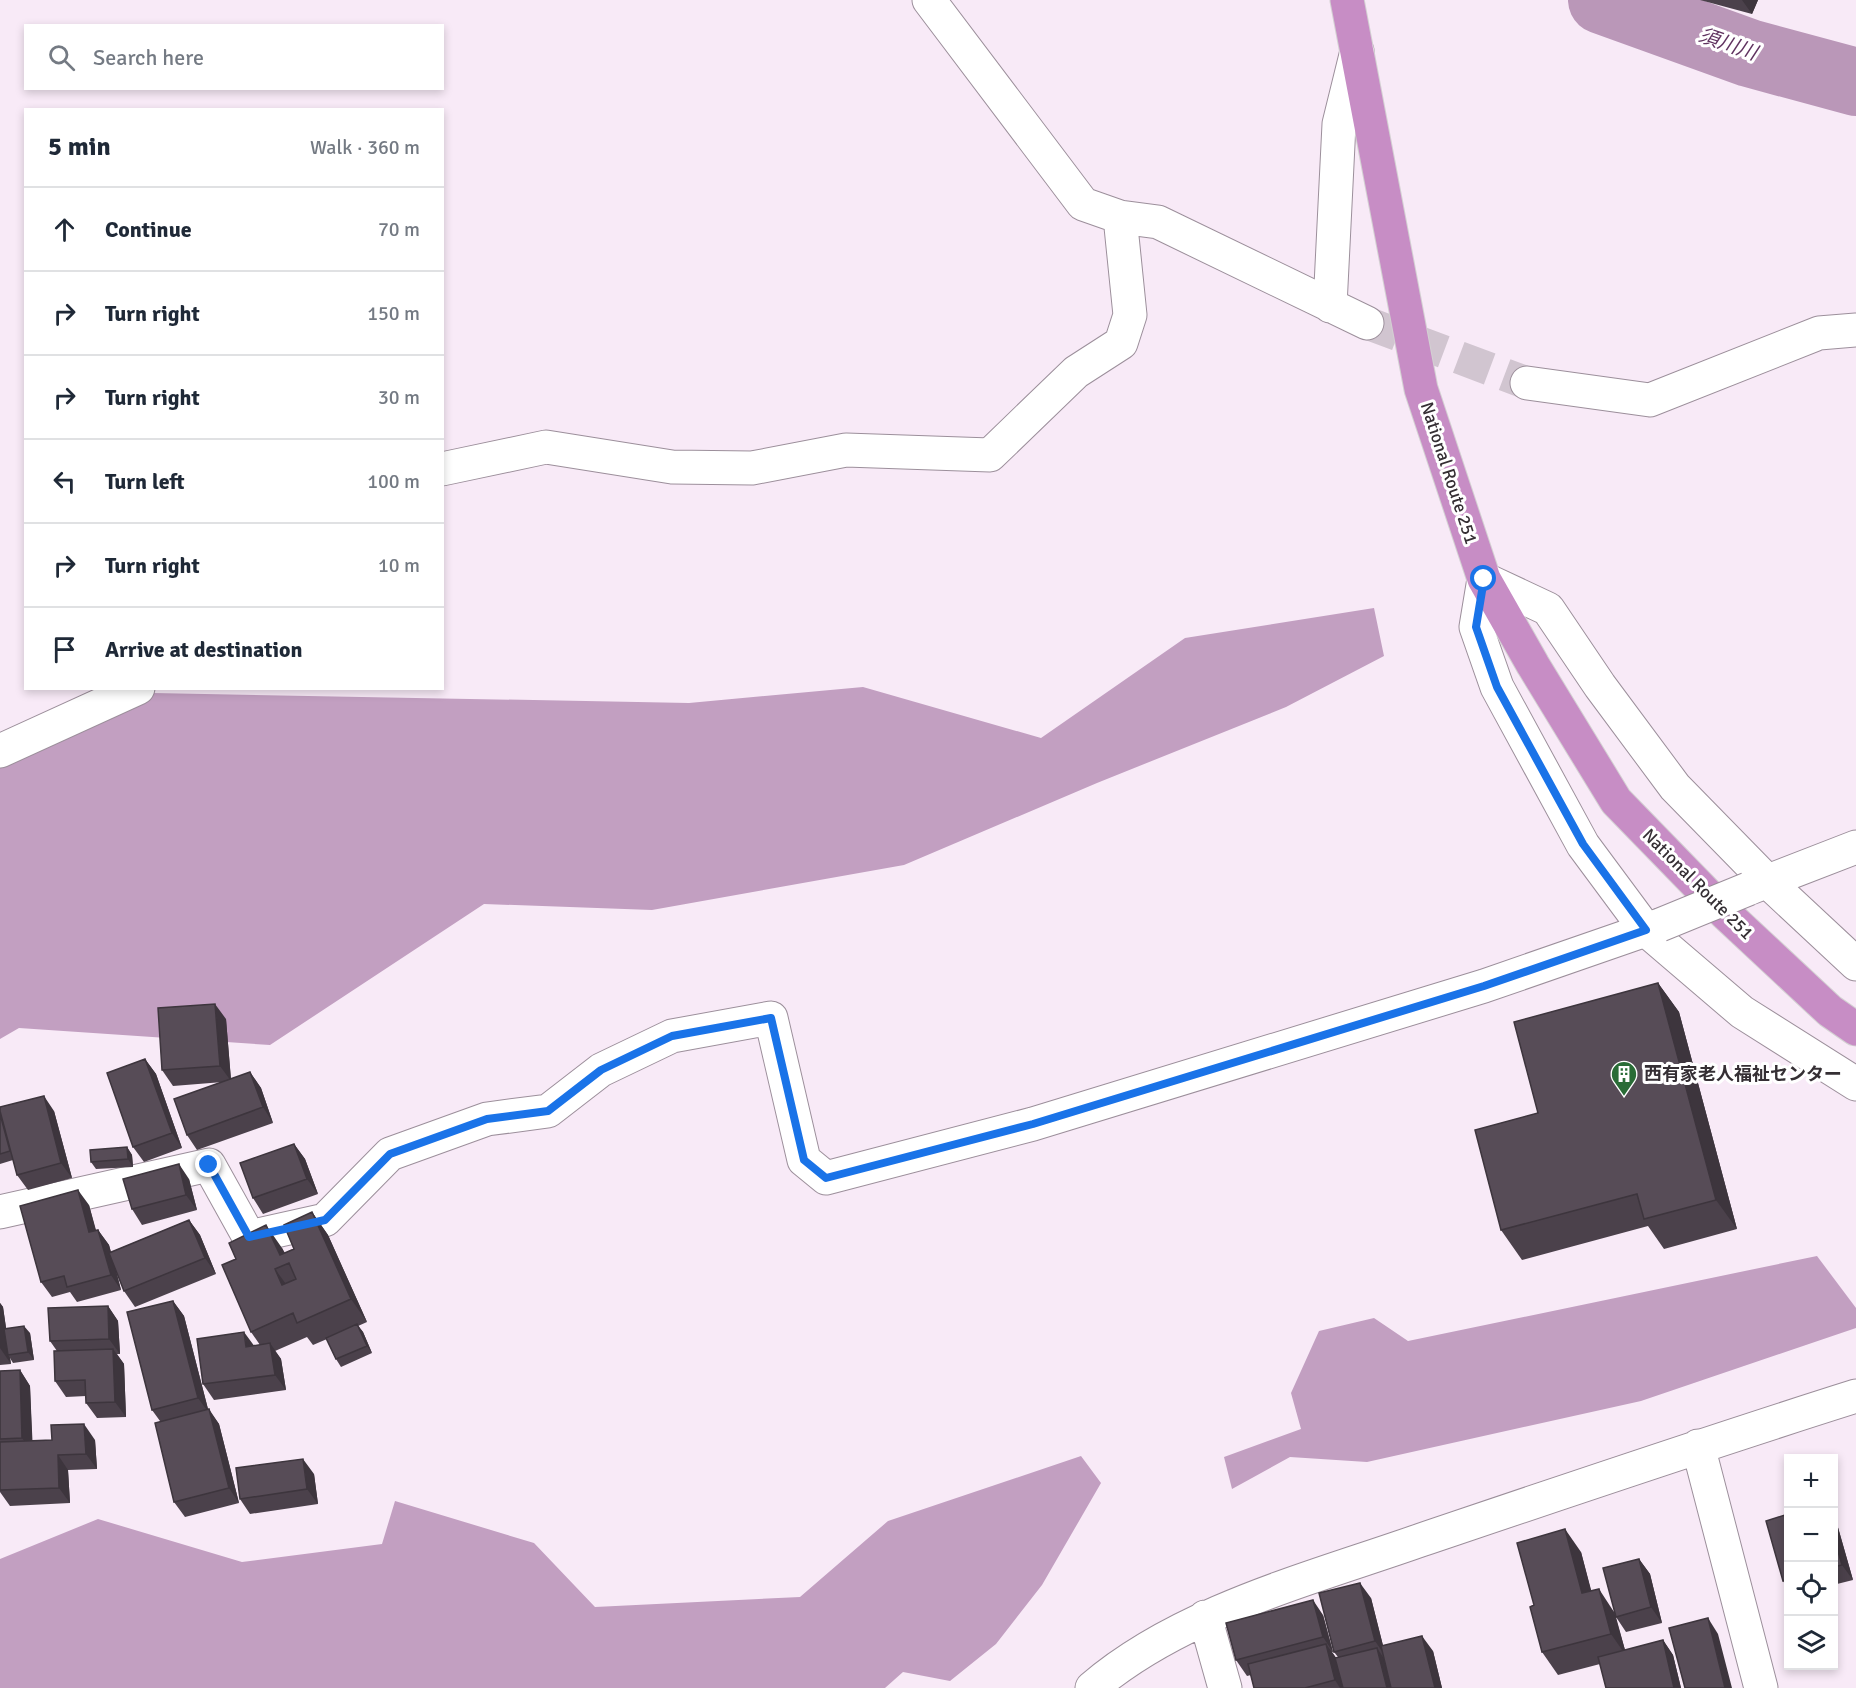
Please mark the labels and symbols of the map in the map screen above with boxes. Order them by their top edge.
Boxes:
water label: 須川川 [1696,22,1762,66]
street label: National Route 251 [1416,399,1482,547]
route start [1470,565,1496,591]
street label: National Route 251 [1638,824,1758,944]
building icon: 西有家老人福祉センター [1609,1059,1639,1097]
place label: 西有家老人福祉センター [1644,1063,1842,1085]
route end [195,1151,221,1177]

